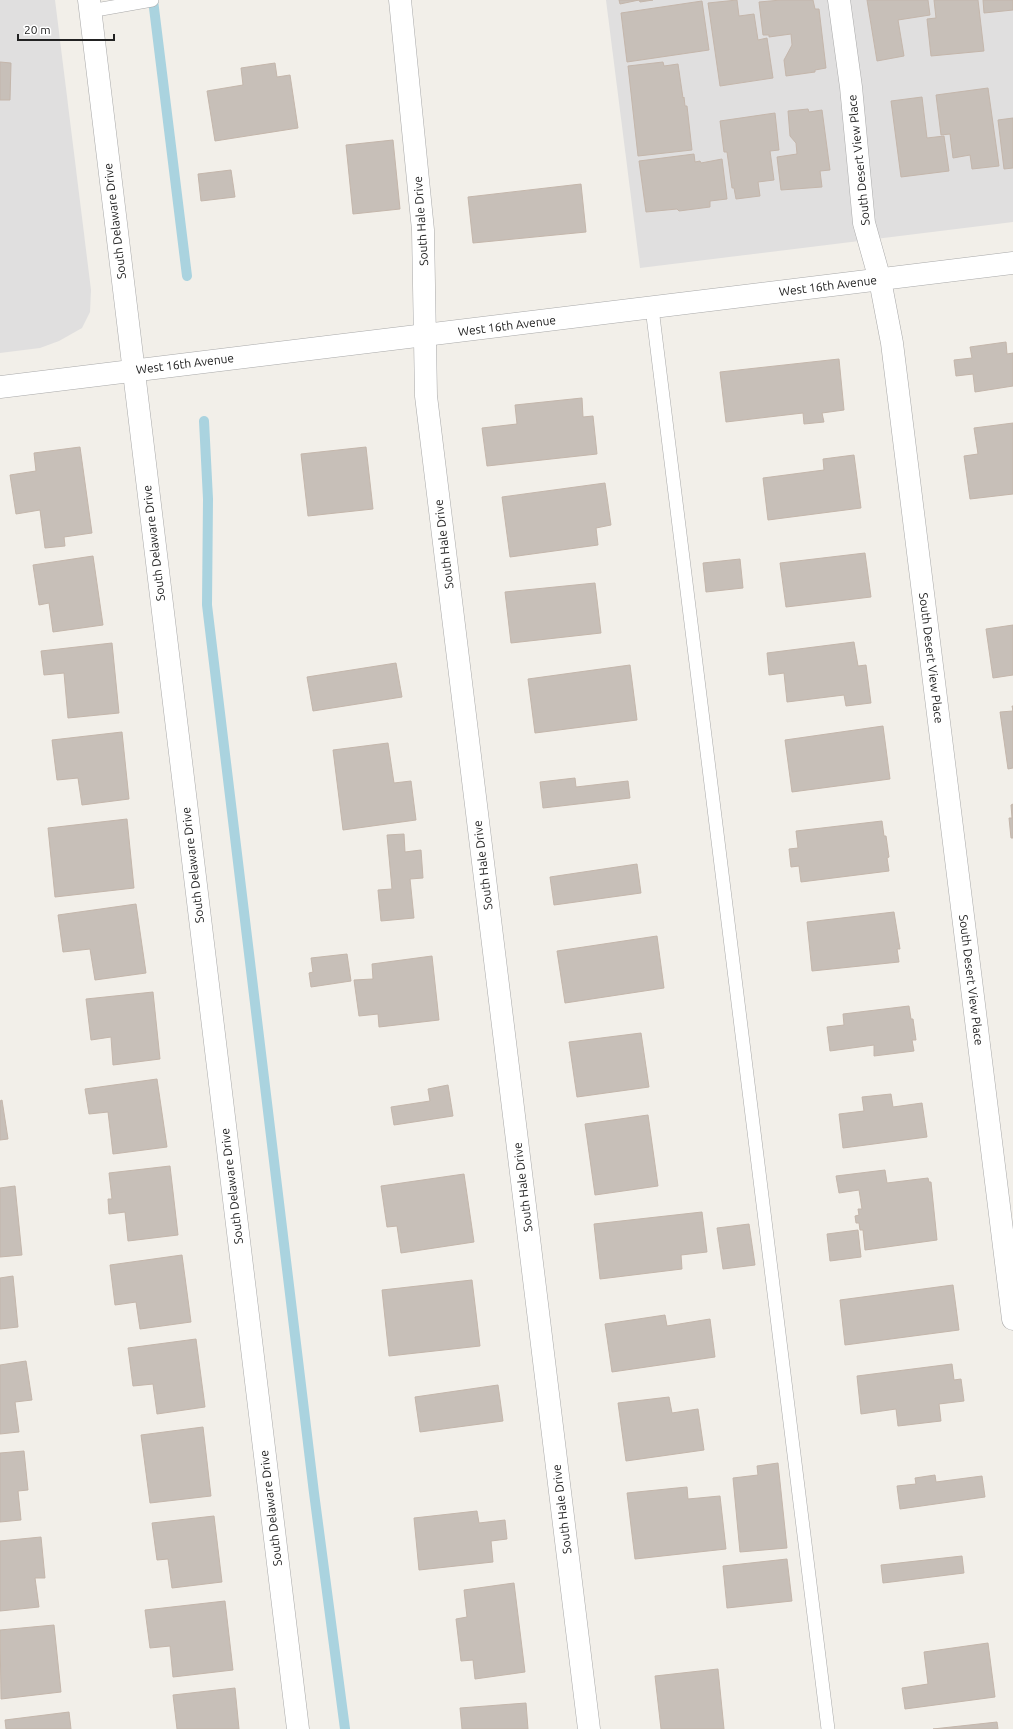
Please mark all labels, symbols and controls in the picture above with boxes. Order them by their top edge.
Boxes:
scale bar [18,16,114,42]
text: 20 m [24,23,51,36]
street label: South Desert View Place [845,94,872,226]
street label: South Delaware Drive [101,162,128,280]
street label: South Hale Drive [411,176,430,266]
street label: West 16th Avenue [778,273,878,298]
street label: West 16th Avenue [457,313,557,338]
street label: West 16th Avenue [135,351,235,376]
street label: South Delaware Drive [140,484,167,602]
street label: South Hale Drive [432,499,455,589]
street label: South Desert View Place [917,592,946,724]
street label: South Delaware Drive [179,806,206,924]
street label: South Hale Drive [471,820,494,910]
street label: South Desert View Place [957,914,986,1046]
street label: South Delaware Drive [218,1127,245,1245]
street label: South Hale Drive [511,1142,534,1232]
street label: South Delaware Drive [257,1449,284,1567]
street label: South Hale Drive [550,1464,573,1554]

